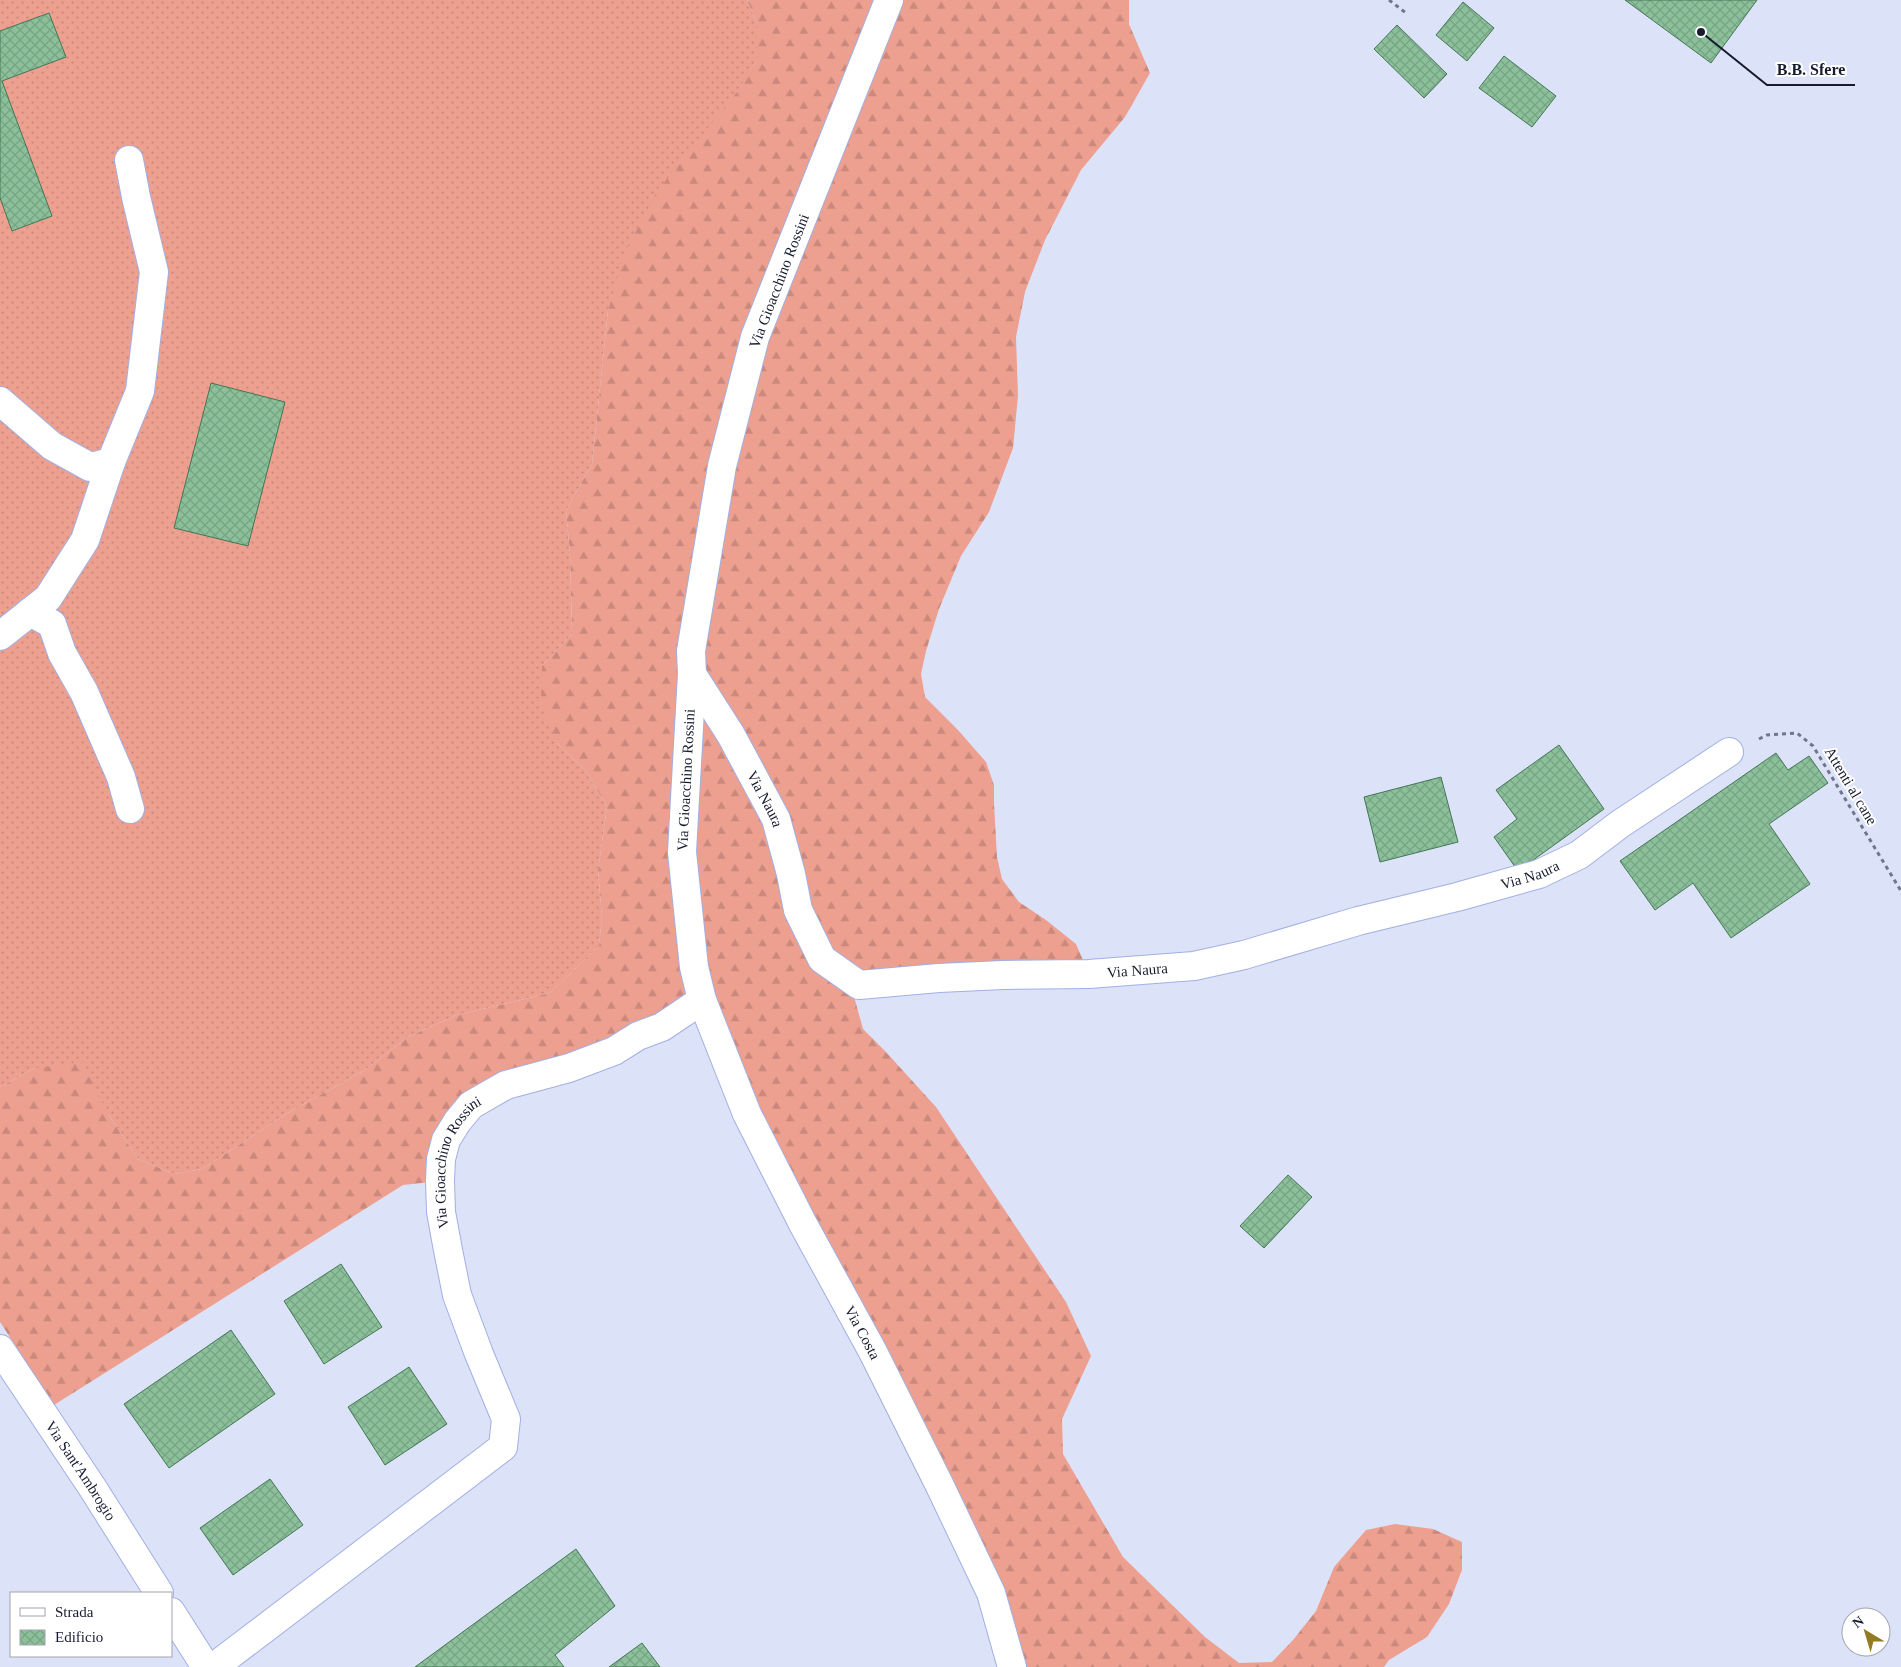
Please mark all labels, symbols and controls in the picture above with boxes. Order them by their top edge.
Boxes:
callout: B.B. Sfere [1767,54,1855,85]
text: B.B. Sfere [1777,61,1845,78]
street label: Via Gioacchino Rossini [746,212,812,350]
street label: Via Gioacchino Rossini [674,708,698,852]
street label: Attenti al cane [1822,744,1881,828]
street label: Via Naura [744,768,786,829]
street label: Via Naura [1499,857,1562,892]
street label: Via Naura [1106,960,1169,981]
street label: Via Gioacchino Rossini [432,1093,484,1230]
street label: Via Costa [841,1303,884,1362]
street label: Via Sant'Ambrogio [42,1418,119,1523]
legend [10,1592,172,1657]
text: Strada [55,1604,94,1620]
north arrow [1841,1607,1891,1657]
text: N [1850,1613,1867,1631]
text: Edificio [55,1629,103,1645]

